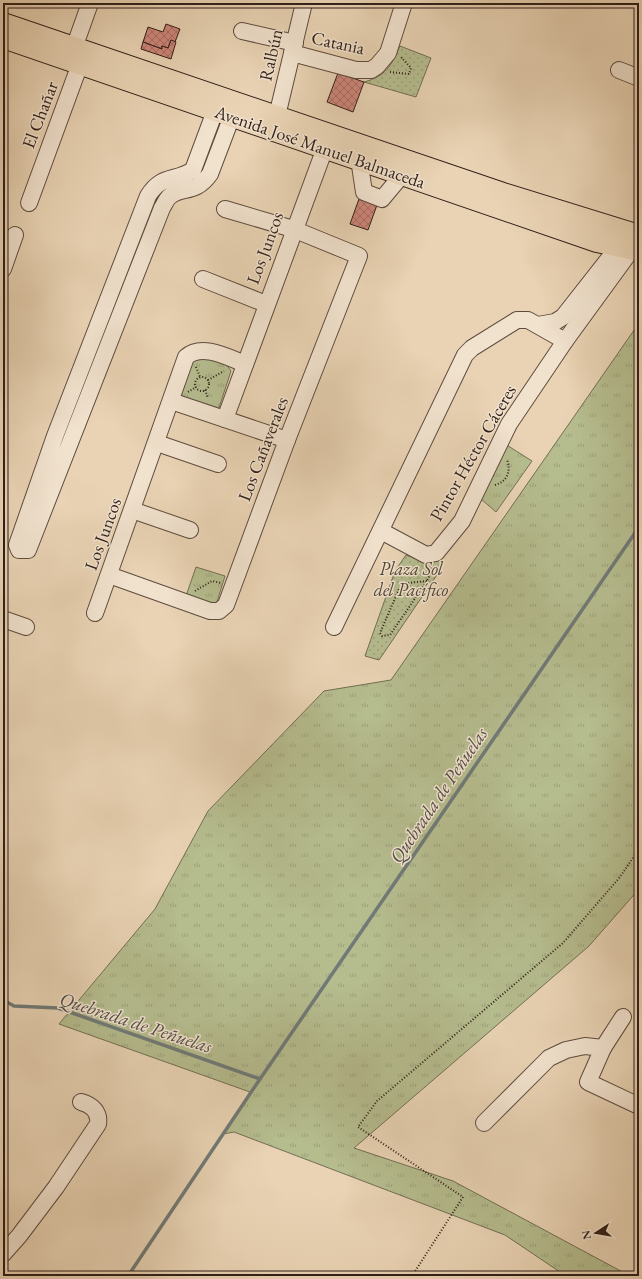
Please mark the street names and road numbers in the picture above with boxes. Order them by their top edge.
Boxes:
street label: Ralbún [253,26,288,83]
street label: Catania [309,26,368,60]
street label: El Chañar [16,78,63,152]
street label: Avenida José Manuel Balmaceda [211,99,429,194]
street label: Los Juncos [241,208,288,287]
street label: Pintor Héctor Cáceres [424,380,521,525]
street label: Los Cañaverales [232,393,293,504]
street label: Los Juncos [79,494,126,573]

